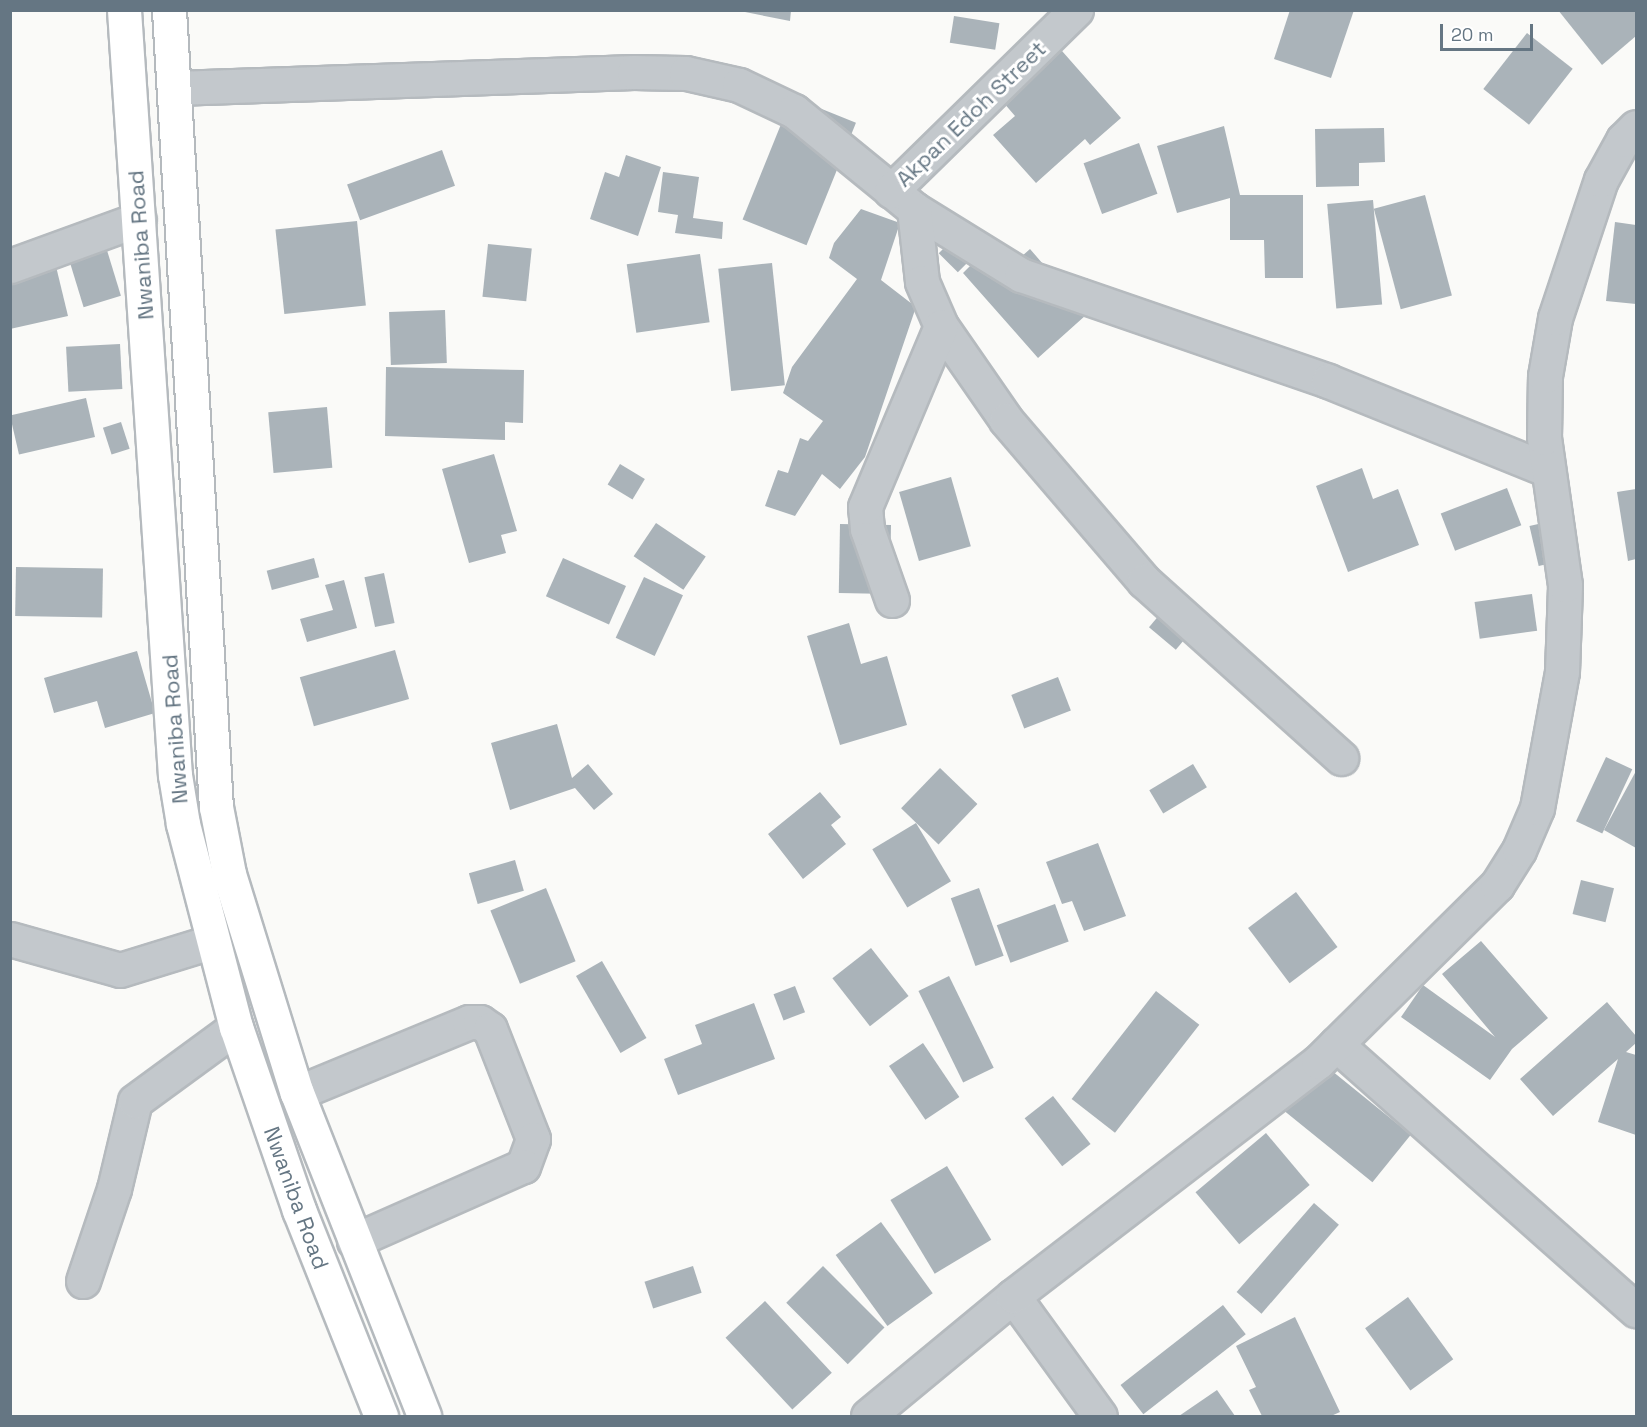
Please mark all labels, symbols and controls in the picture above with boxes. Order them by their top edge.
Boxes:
scale bar [1443,12,1536,50]
text: 20 m [1451,23,1494,46]
street label: Akpan Edoh Street [891,36,1051,192]
street label: Nwaniba Road [123,169,159,321]
street label: Nwaniba Road [157,653,193,805]
street label: Nwaniba Road [258,1123,334,1273]

